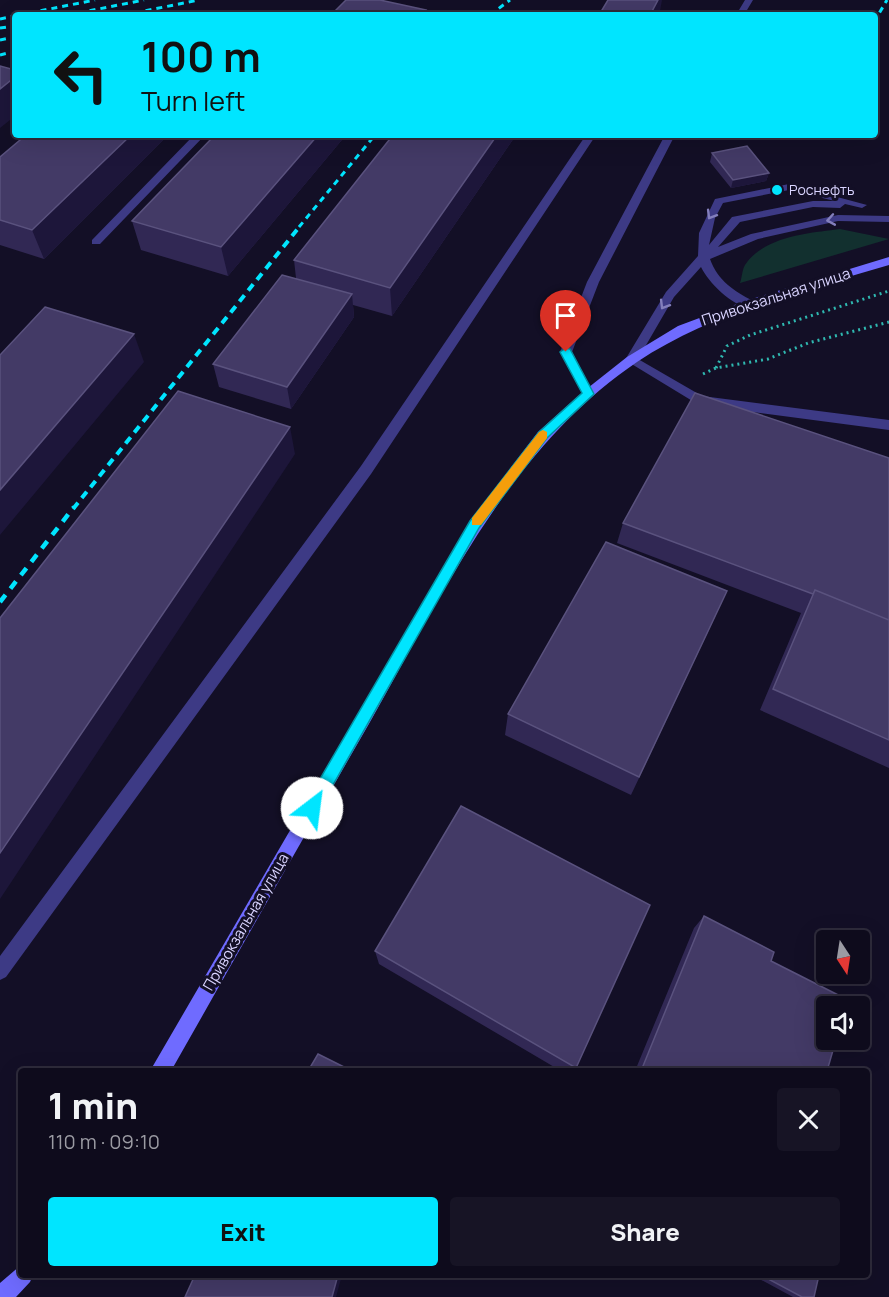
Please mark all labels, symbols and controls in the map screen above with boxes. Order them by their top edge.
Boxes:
text: 100 m [141,27,261,85]
icon: left [42,36,120,114]
text: Turn left [141,82,245,119]
place label: Роснефть [789,180,854,199]
marker: Роснефть [770,183,784,197]
one-way arrow [706,209,718,219]
one-way arrow [826,213,836,226]
street label: Привокзальная улица [699,263,853,331]
pin [540,290,591,352]
icon: arrive [549,299,582,332]
one-way arrow [660,299,671,309]
position arrow [280,776,344,840]
street label: Привокзальная улица [198,849,294,994]
north arrow [816,930,870,984]
map controls [816,930,870,1050]
button: sound [816,996,870,1050]
text: 1 min [48,1081,138,1130]
button: close [777,1088,840,1151]
text: 110 m · 09:10 [48,1128,160,1155]
button: Exit [48,1197,438,1266]
button: Share [450,1197,840,1266]

